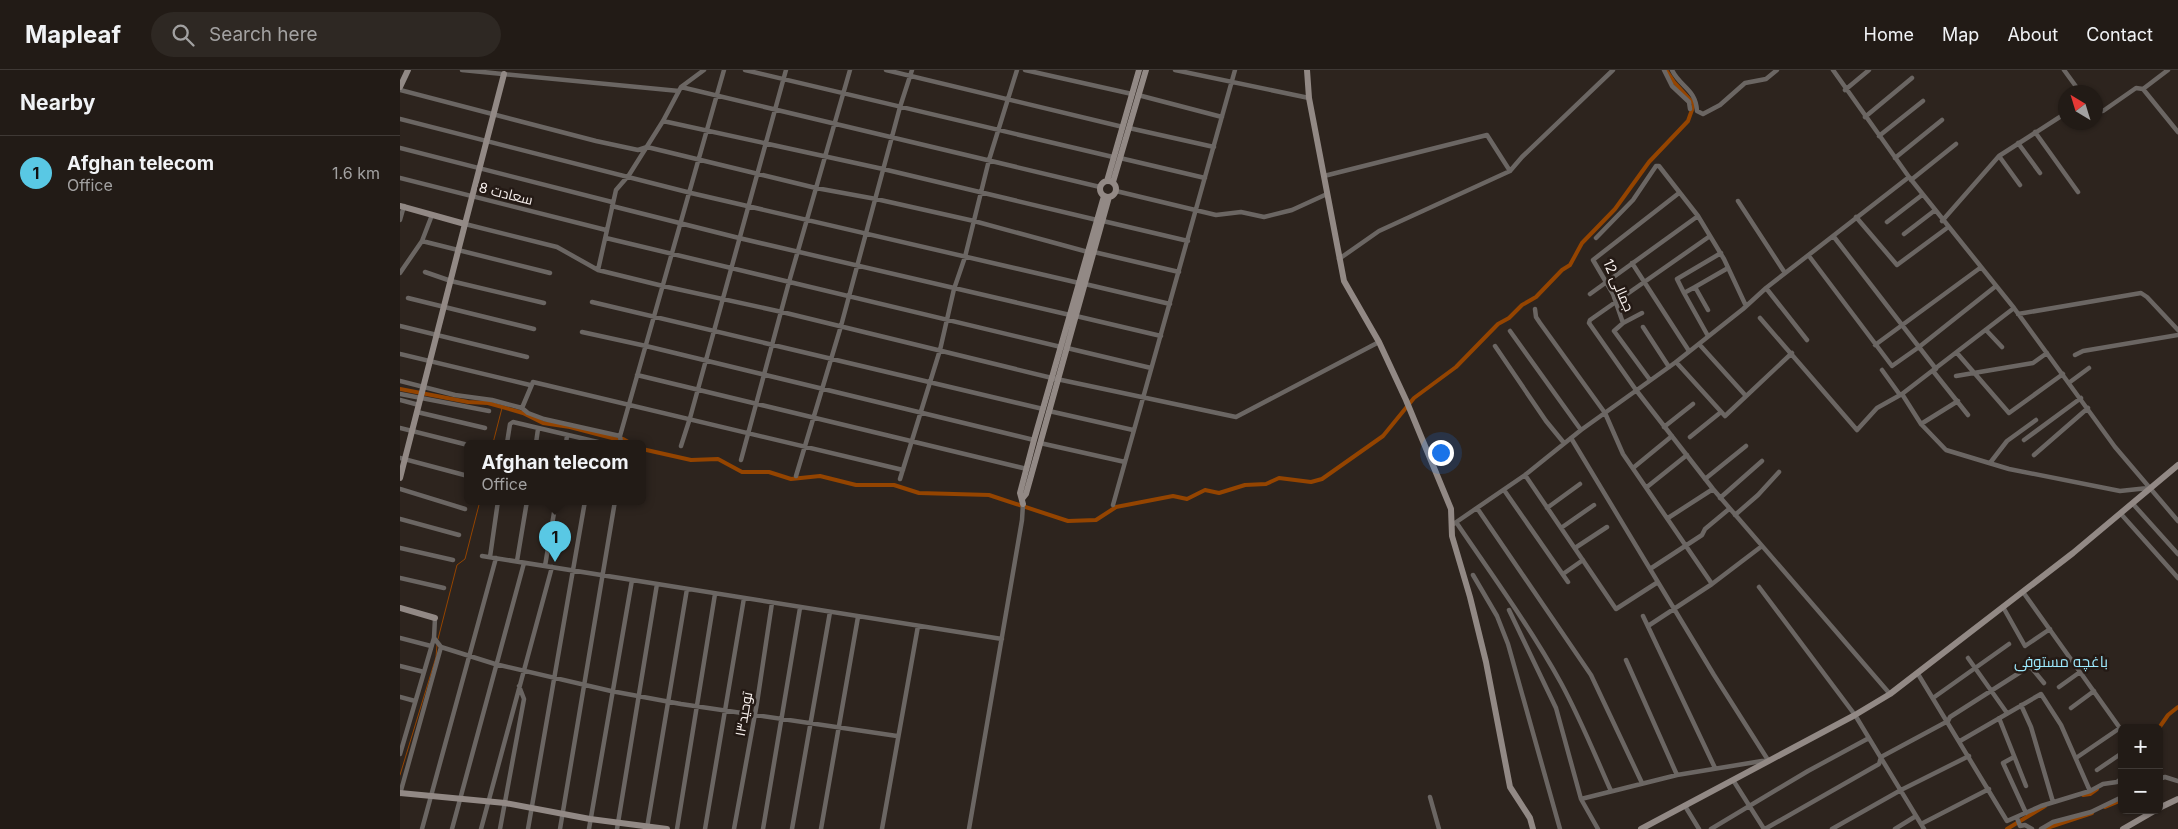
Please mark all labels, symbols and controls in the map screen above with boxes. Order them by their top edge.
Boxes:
search box [151,12,501,57]
text: Mapleaf [25,20,121,49]
icon: search [169,21,197,49]
text: Search here [209,23,318,46]
text: Home [1864,24,1914,45]
text: Map [1942,24,1979,45]
text: About [2007,24,2058,45]
text: Contact [2086,24,2153,45]
north arrow [2058,85,2103,130]
text: Nearby [20,90,95,115]
text: Afghan telecom [67,152,214,175]
text: 1 [33,163,39,183]
text: 1.6 km [332,163,380,183]
text: Office [67,175,113,195]
street label: سعادت 8 [477,178,535,208]
street label: جمالی 12 [1600,256,1638,314]
popup [464,440,646,505]
your location [1428,440,1454,466]
text: Afghan telecom [481,451,629,474]
text: Office [481,474,527,494]
pin: 1 [539,521,571,562]
district label: باغچه مستوفی [2014,652,2108,672]
street label: توحید۱۳ [731,690,755,738]
map controls [2118,724,2163,814]
button: + [2118,724,2163,769]
button: − [2118,769,2163,814]

